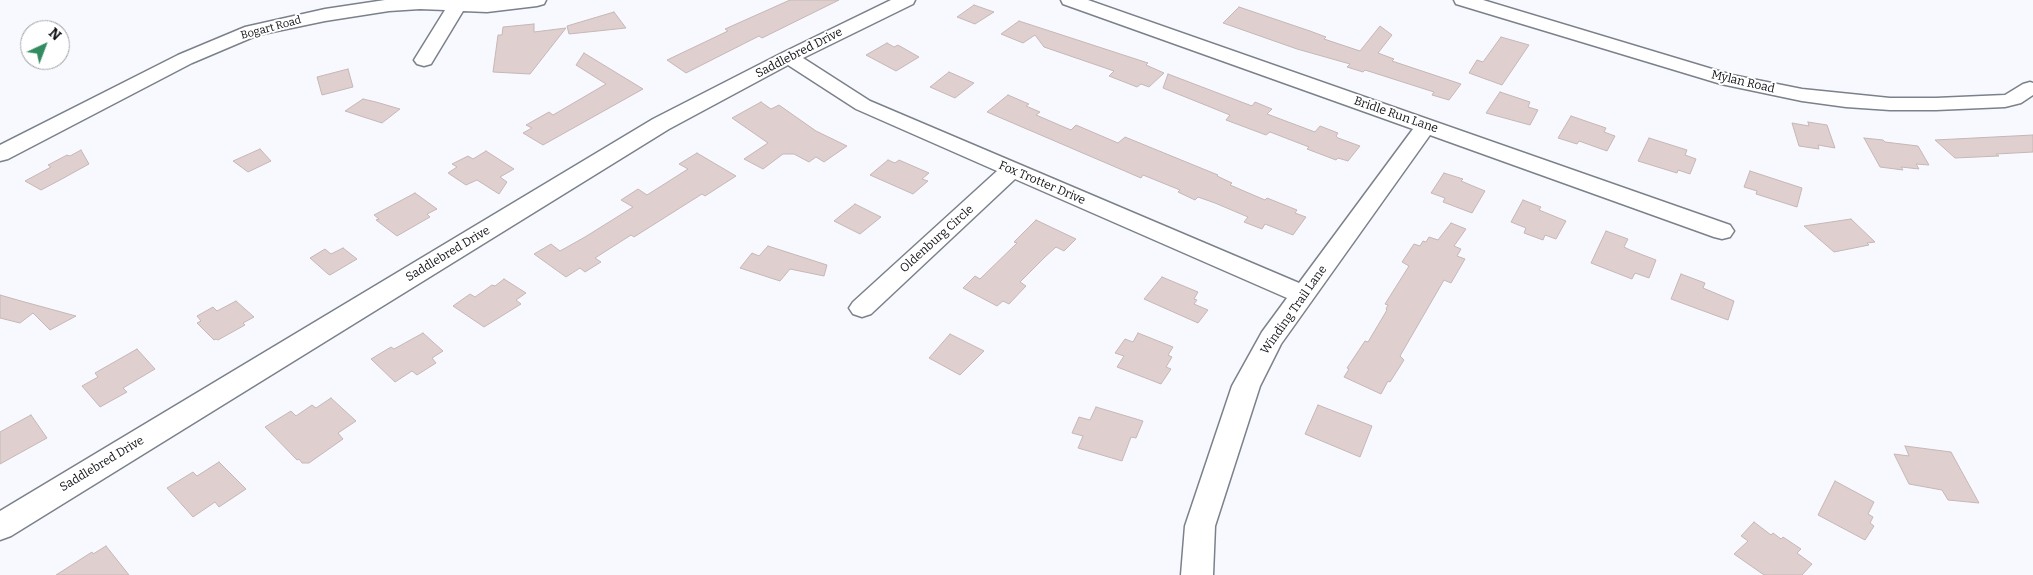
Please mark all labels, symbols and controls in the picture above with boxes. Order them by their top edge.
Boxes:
street label: Bogart Road [239,14,303,42]
north arrow [20,20,70,70]
text: N [45,24,65,44]
street label: Saddlebred Drive [753,25,845,81]
street label: Mylan Road [1710,68,1776,96]
street label: Bridle Run Lane [1352,94,1440,136]
street label: Fox Trotter Drive [996,158,1088,208]
street label: Oldenburg Circle [897,202,977,276]
street label: Saddlebred Drive [403,223,493,285]
street label: Winding Trail Lane [1258,263,1330,357]
street label: Saddlebred Drive [57,433,147,495]

